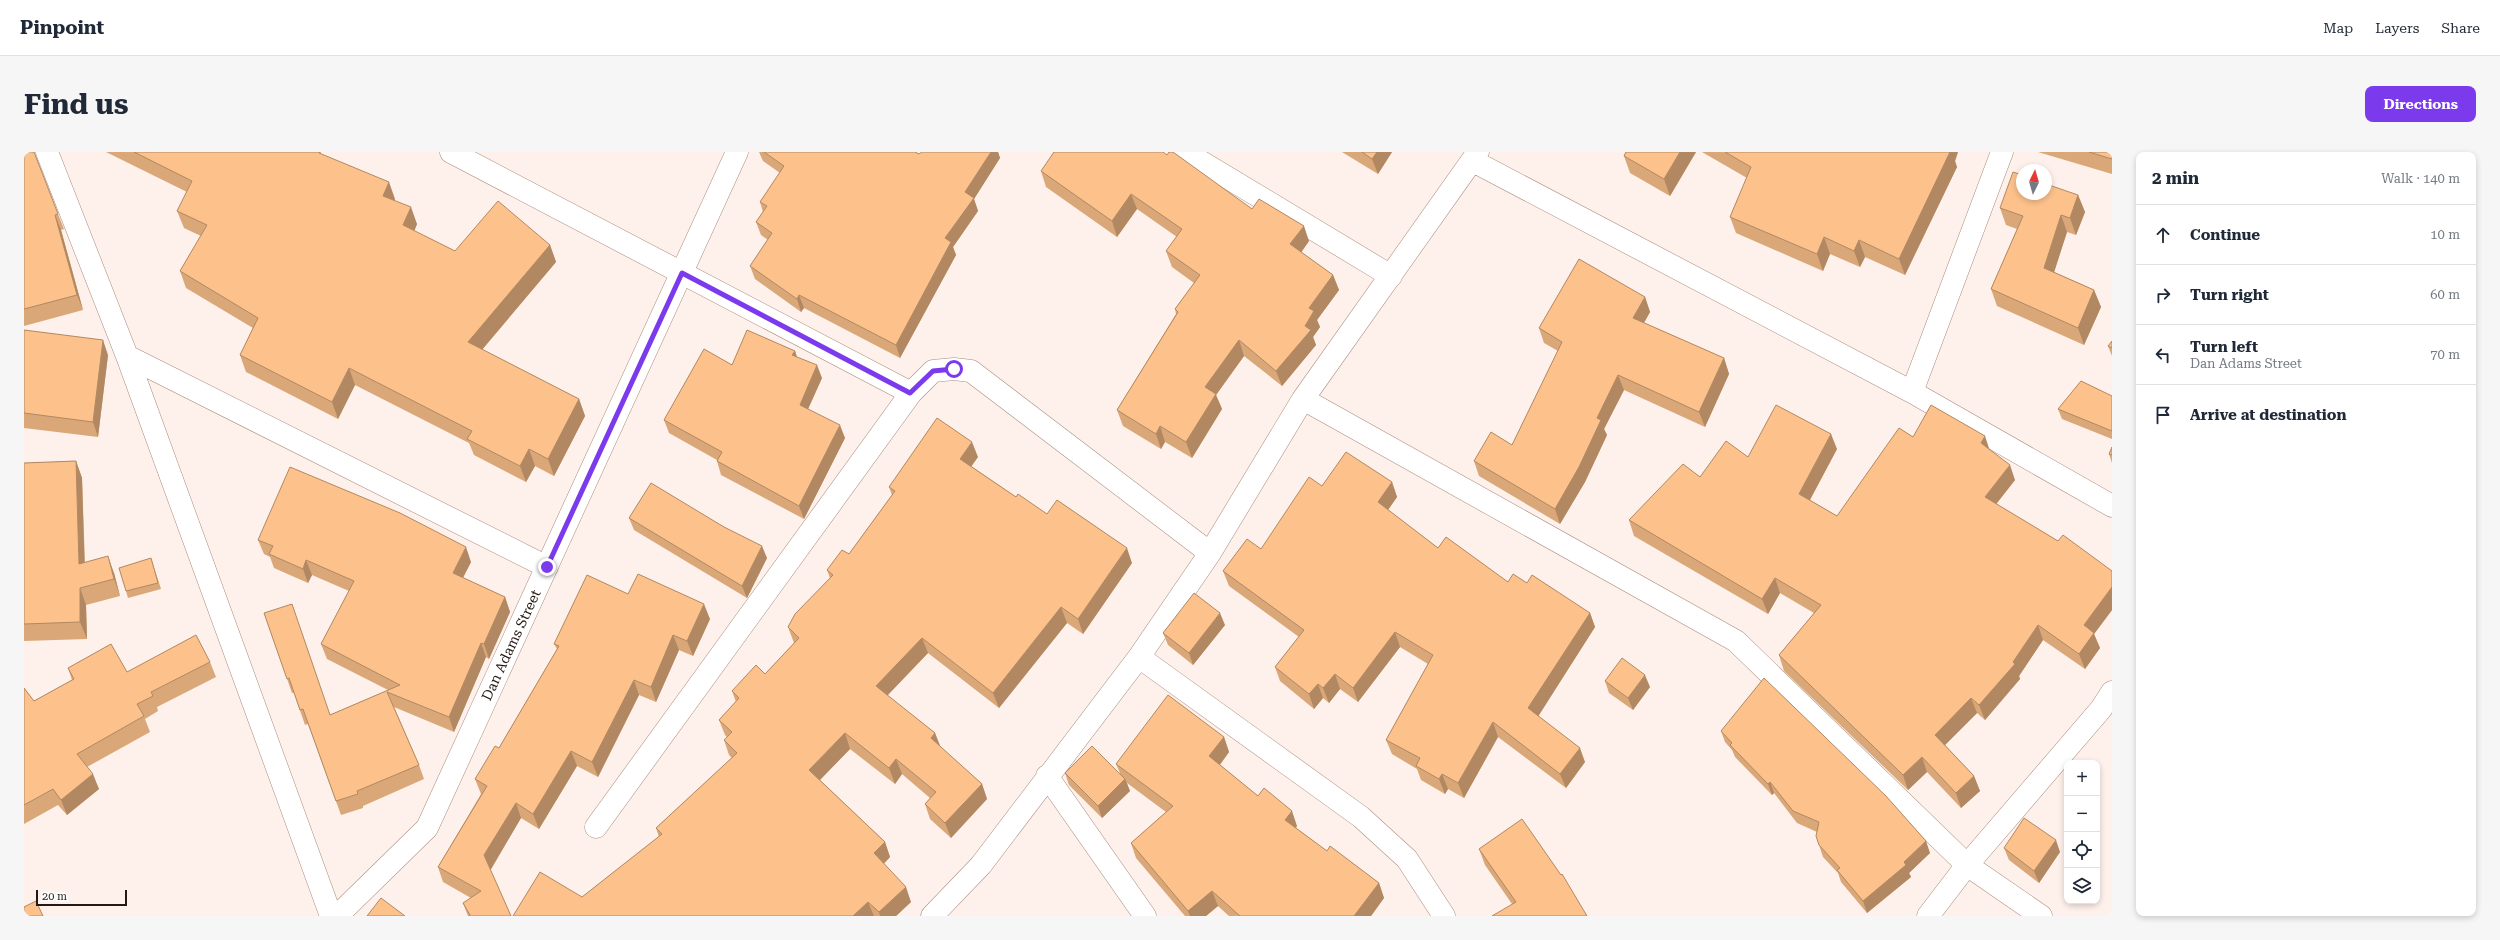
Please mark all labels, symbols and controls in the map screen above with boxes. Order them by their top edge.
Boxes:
text: Pinpoint [20,16,104,39]
text: Map [2323,20,2353,36]
text: Layers [2375,20,2419,36]
text: Share [2441,20,2480,36]
button: Directions [2365,86,2476,122]
text: Find us [24,88,128,121]
north arrow [2016,164,2052,200]
text: 2 min [2152,168,2199,188]
text: Walk · 140 m [2381,171,2460,186]
icon: ahead [2152,224,2174,246]
text: Continue [2190,226,2260,244]
text: 10 m [2430,227,2460,242]
icon: right [2152,284,2174,306]
text: Turn right [2190,286,2269,304]
text: 60 m [2430,287,2460,302]
text: Turn left [2190,338,2258,356]
icon: left [2152,344,2174,366]
text: 70 m [2430,347,2460,362]
text: Dan Adams Street [2190,356,2302,371]
route start [945,360,963,378]
icon: arrive [2152,404,2174,426]
text: Arrive at destination [2190,406,2346,424]
route end [538,558,556,576]
street label: Dan Adams Street [478,587,544,703]
map controls [2064,760,2100,904]
button: + [2064,760,2100,796]
button: − [2064,796,2100,832]
button: locate [2064,832,2100,868]
button: layers [2064,868,2100,904]
scale bar [36,888,127,907]
text: 20 m [42,890,67,903]

